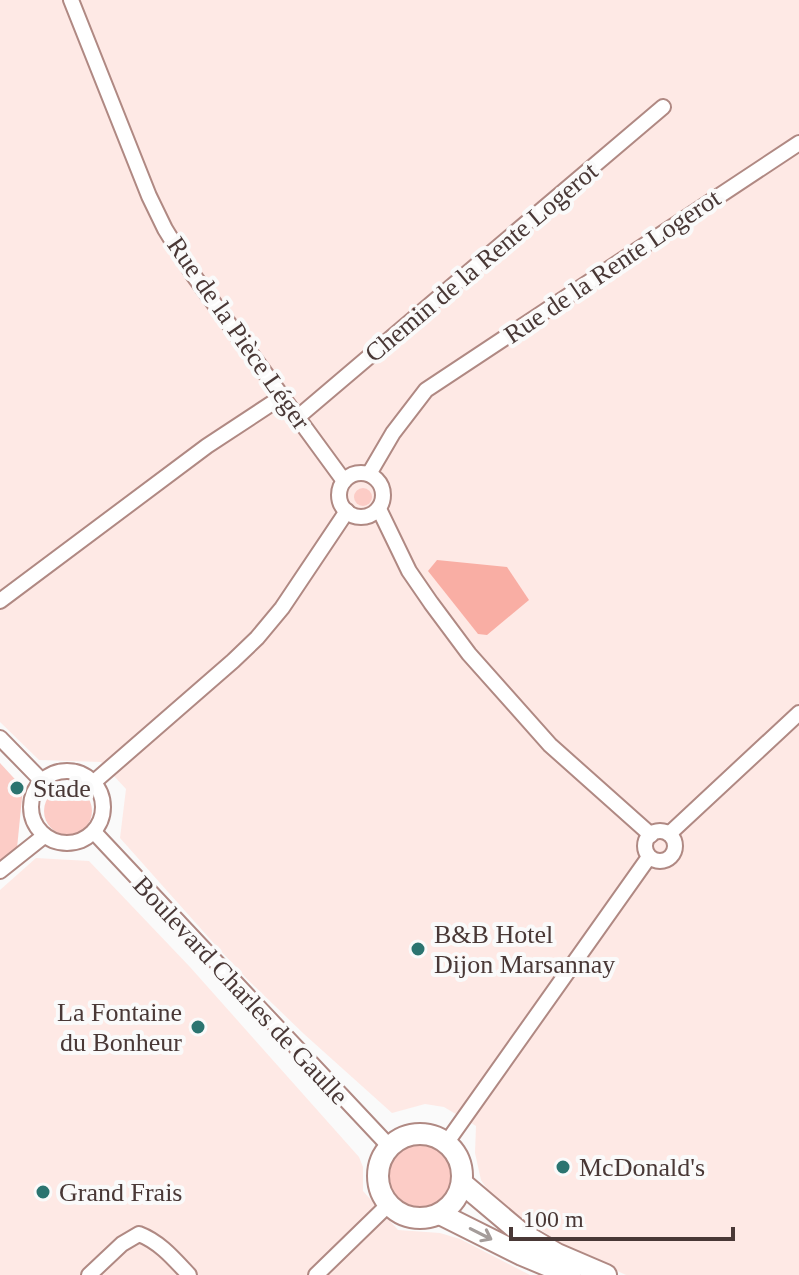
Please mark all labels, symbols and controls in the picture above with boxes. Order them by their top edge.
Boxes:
street label: Chemin de la Rente Logerot [359,156,604,368]
street label: Rue de la Rente Logerot [499,183,726,349]
street label: Rue de la Pièce Léger [161,232,316,435]
place label: Stade [33,774,91,803]
marker: Stade [8,779,26,797]
street label: Boulevard Charles de Gaulle [127,870,354,1110]
place label: B&B Hotel Dijon Marsannay [434,920,615,979]
marker: B&B Hotel Dijon Marsannay [409,940,427,958]
place label: La Fontaine du Bonheur [57,998,182,1057]
marker: La Fontaine du Bonheur [189,1018,207,1036]
place label: McDonald's [579,1153,705,1182]
marker: McDonald's [554,1158,572,1176]
place label: Grand Frais [59,1178,182,1207]
marker: Grand Frais [34,1183,52,1201]
scale bar [511,1191,733,1241]
text: 100 m [523,1206,584,1232]
one-way arrow [469,1227,493,1243]

